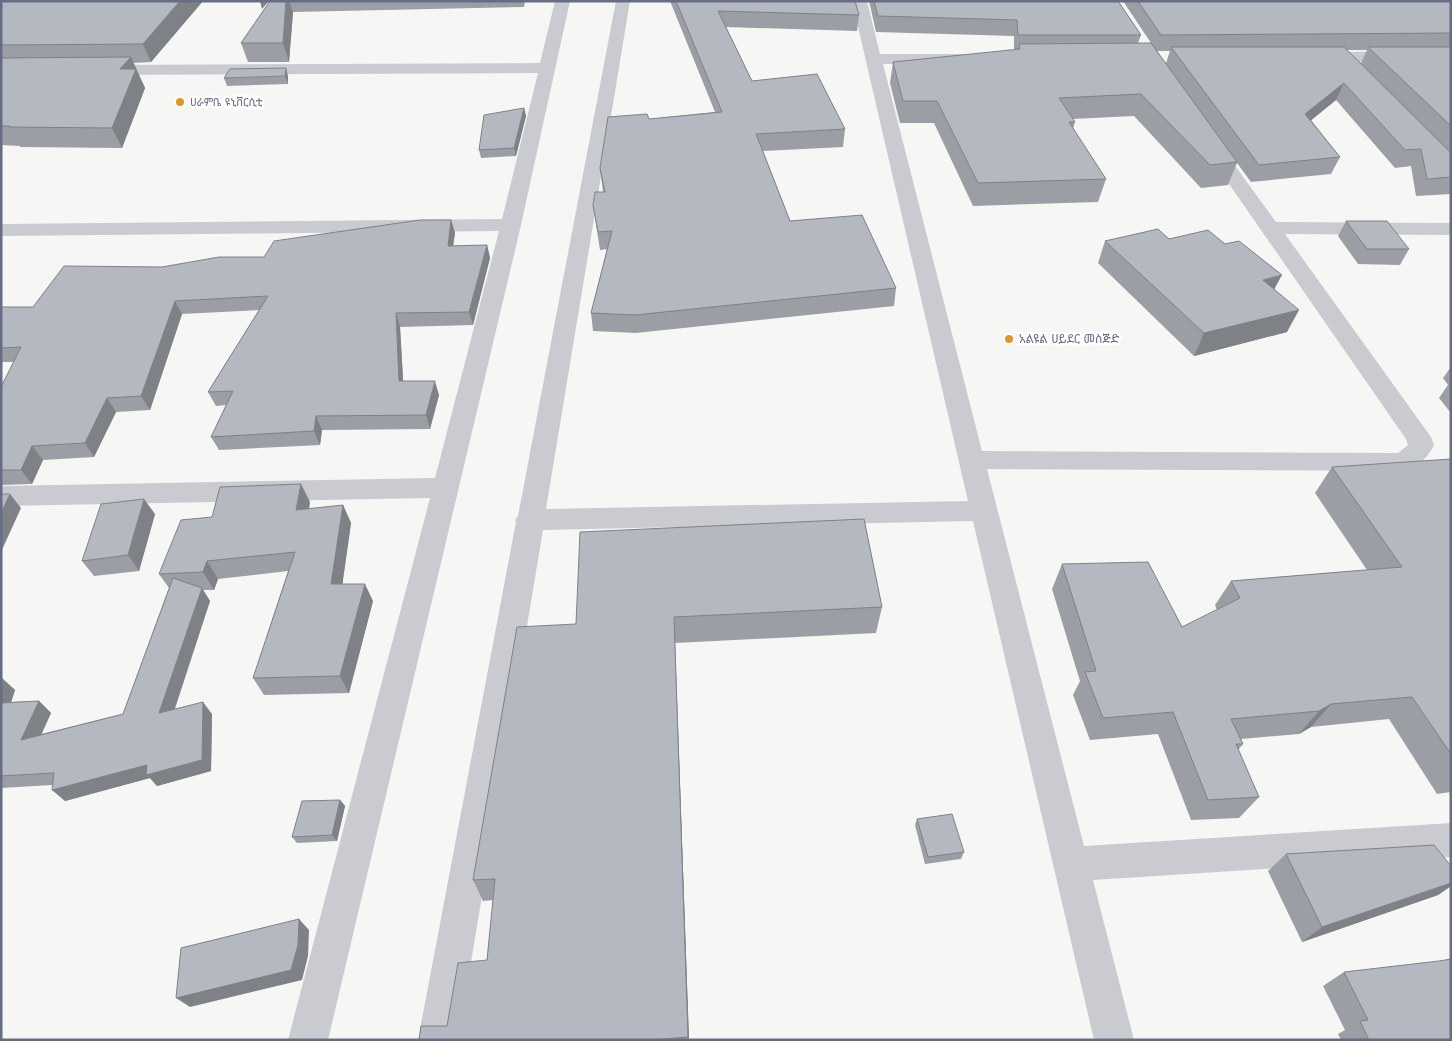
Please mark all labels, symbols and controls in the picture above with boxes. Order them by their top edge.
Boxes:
marker: ሀራምቤ ዩኒቨርሲቲ [174,96,186,108]
place label: ሀራምቤ ዩኒቨርሲቲ [190,96,263,109]
place label: አልዩል ሀይደር መስጅድ [1019,332,1120,346]
marker: አልዩል ሀይደር መስጅድ [1003,333,1015,345]

